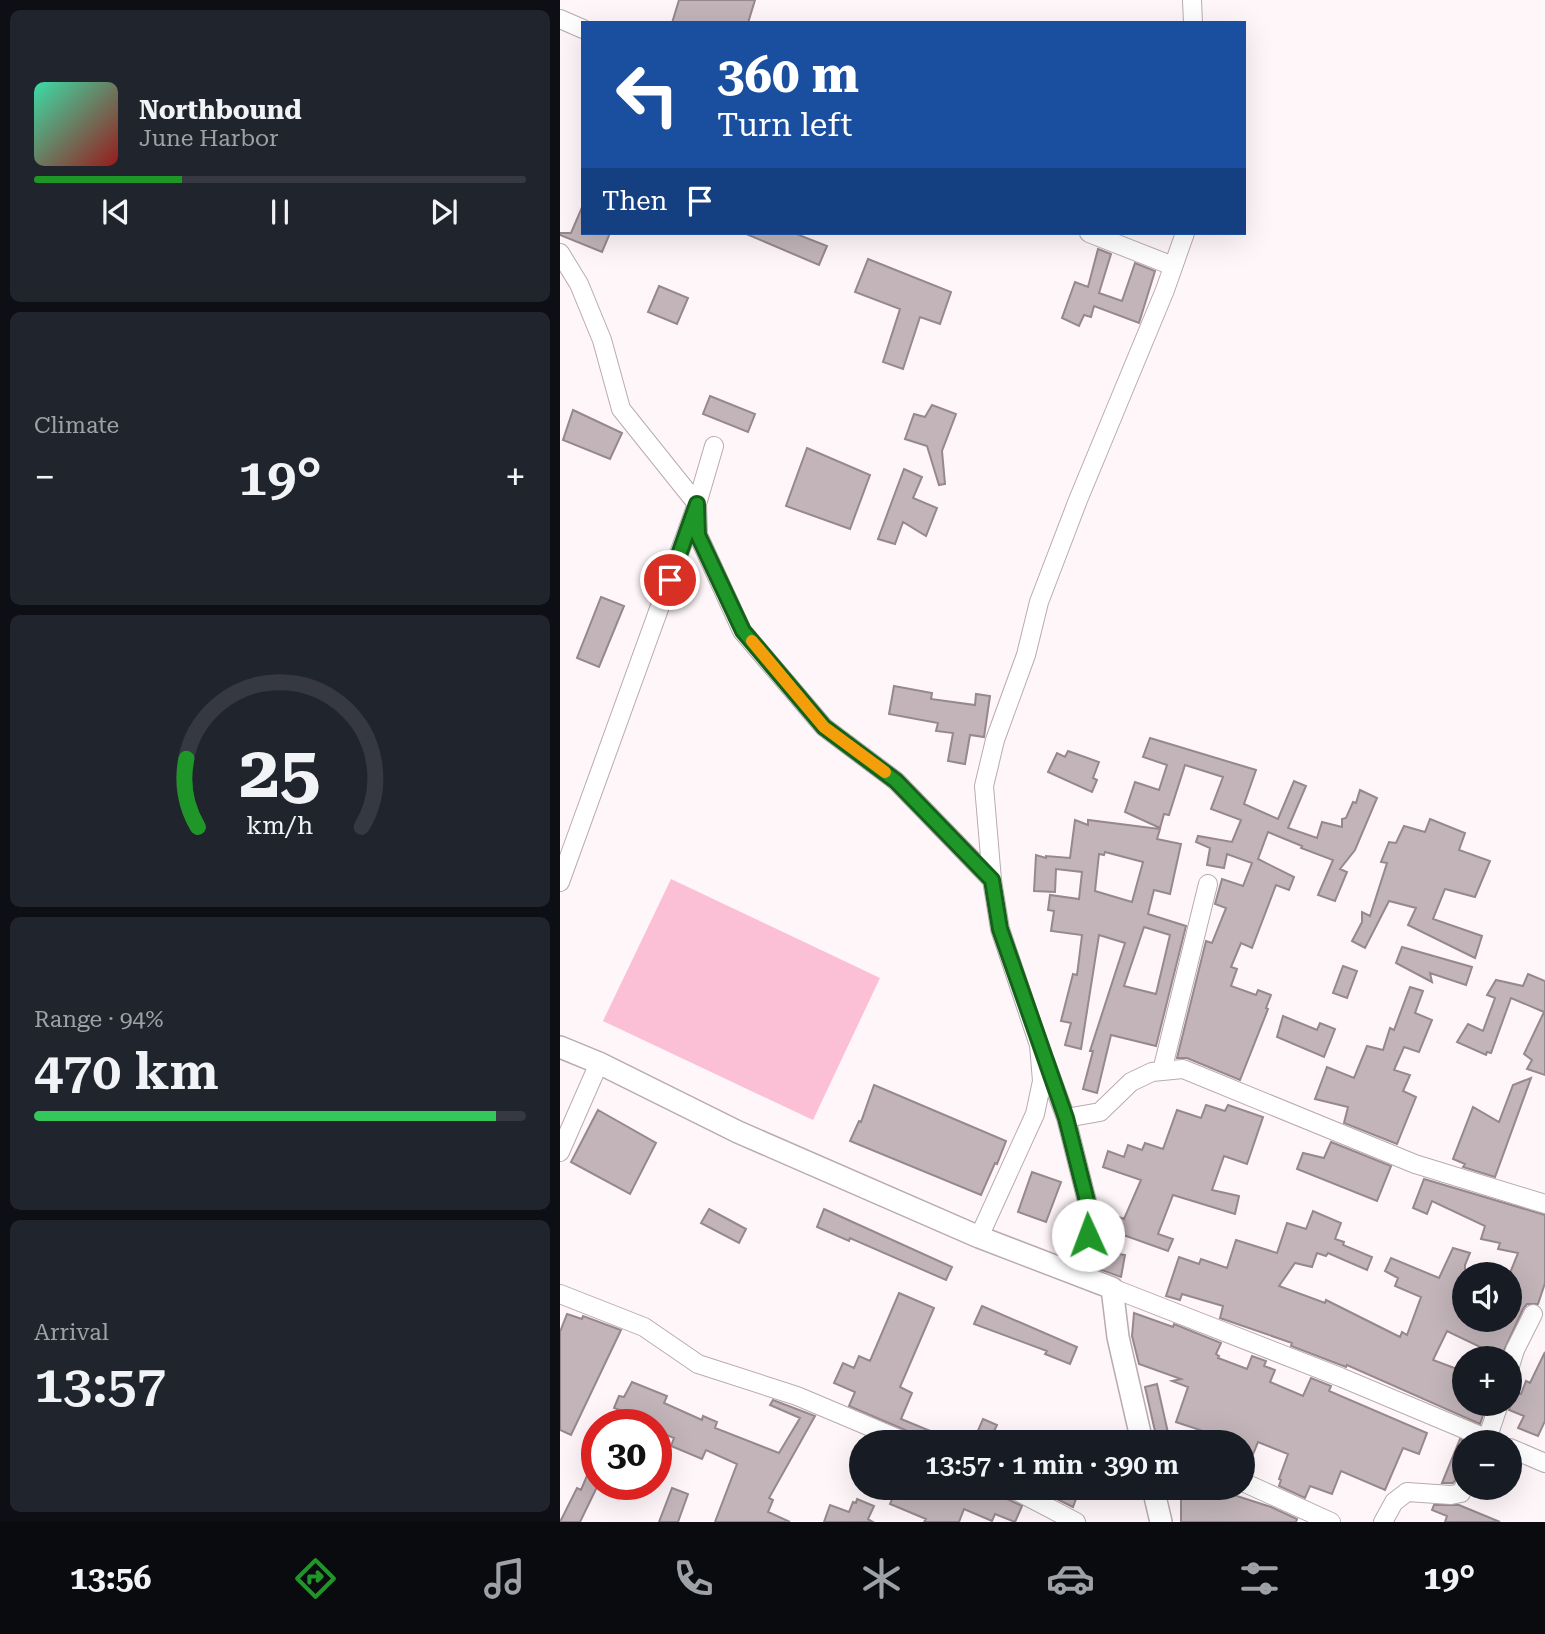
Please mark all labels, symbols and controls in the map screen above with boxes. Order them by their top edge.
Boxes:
text: 360 m [717,47,859,104]
icon: left [602,49,693,140]
text: Northbound [139,95,302,125]
text: Turn left [717,106,852,144]
text: June Harbor [139,125,279,152]
icon: arrive [681,182,719,220]
text: Then [602,186,667,216]
icon: previous [97,193,135,231]
icon: pause [261,193,299,231]
icon: next [425,193,463,231]
text: Climate [34,412,119,439]
text: 19° [238,447,322,508]
text: − [34,455,55,499]
text: + [505,455,526,499]
pin [640,550,700,610]
icon: arrive [651,561,689,599]
text: 25 [239,730,321,815]
text: km/h [247,811,313,840]
text: Range · 94% [34,1006,163,1033]
text: 470 km [34,1041,219,1102]
position arrow [1051,1198,1125,1272]
map controls [1452,1262,1522,1500]
button: sound [1452,1262,1522,1332]
text: Arrival [34,1319,109,1346]
button: + [1452,1346,1522,1416]
text: 13:57 [34,1354,166,1415]
speed limit sign: 30 [581,1409,672,1500]
button: − [1452,1430,1522,1500]
text: 13:57 · 1 min · 390 m [925,1450,1179,1480]
icon: directions [291,1554,340,1603]
icon: music [480,1554,529,1603]
icon: phone [669,1554,718,1603]
icon: climate [857,1554,906,1603]
icon: car [1046,1554,1095,1603]
icon: filters [1235,1554,1284,1603]
text: 13:56 [70,1559,152,1597]
text: 19° [1423,1559,1475,1597]

